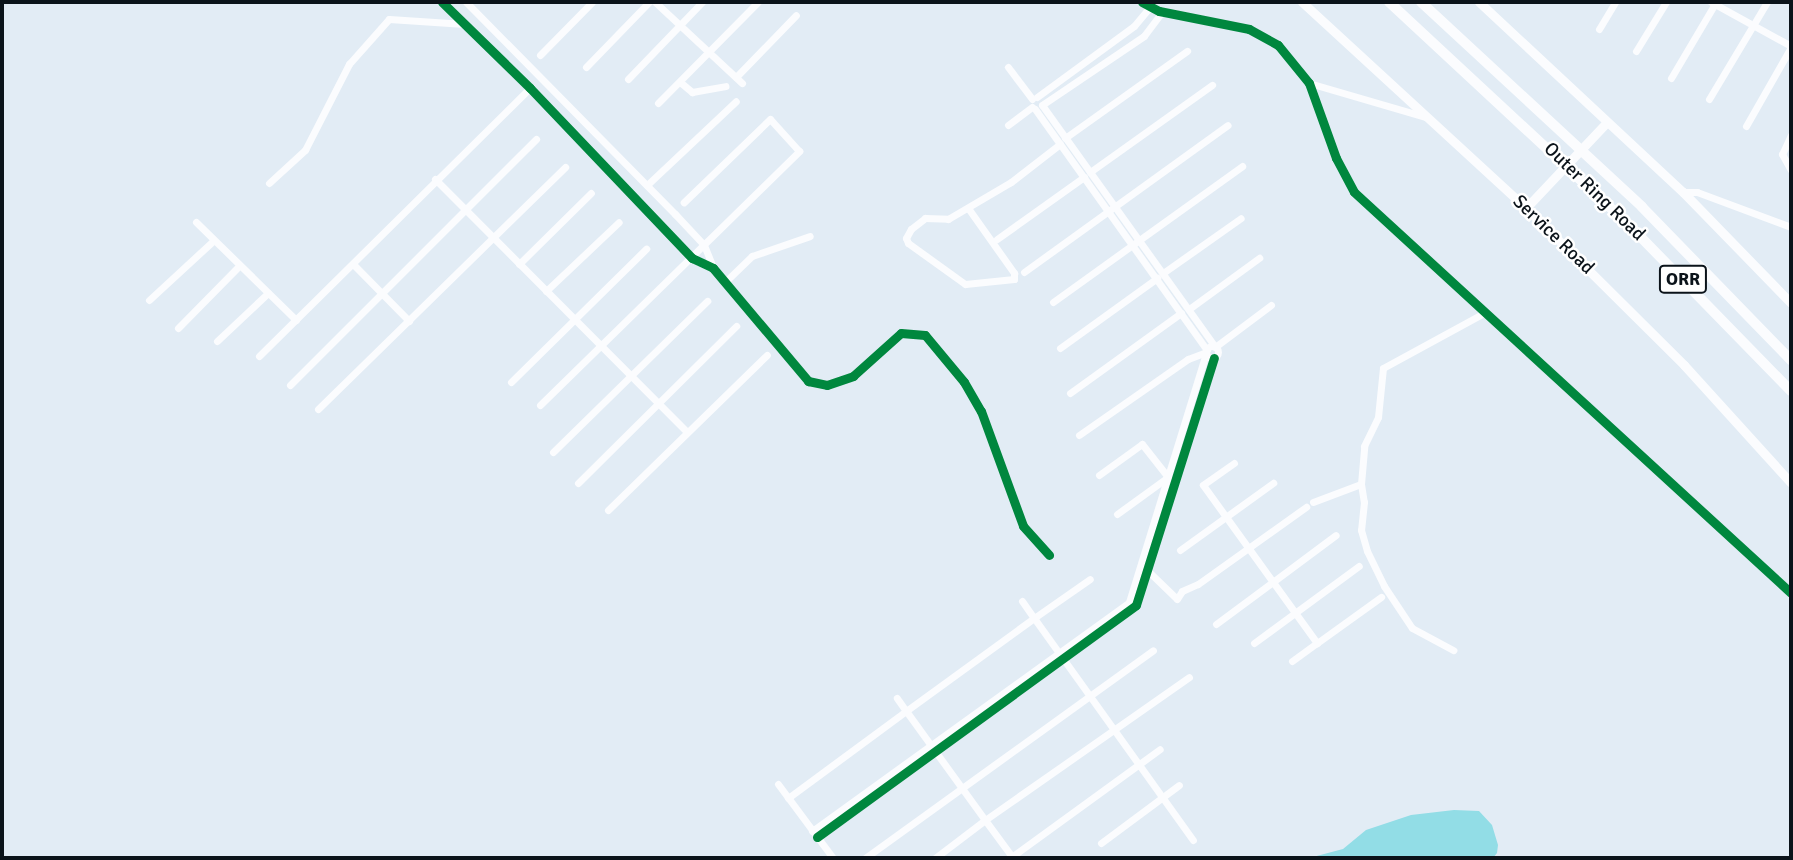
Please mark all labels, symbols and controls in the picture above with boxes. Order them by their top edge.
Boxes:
street label: Outer Ring Road [1539,138,1649,246]
street label: Service Road [1508,191,1598,279]
road number: ORR [1658,264,1708,293]

